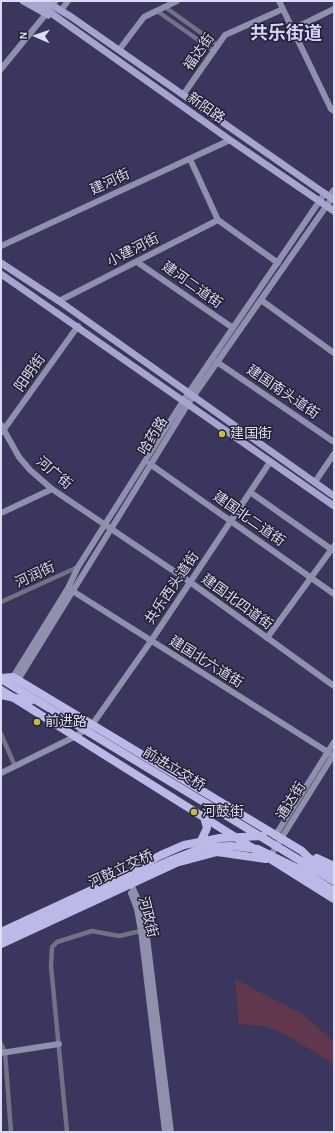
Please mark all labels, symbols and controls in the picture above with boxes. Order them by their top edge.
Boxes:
north arrow [16,16,56,56]
district label: 共乐街道 [250,23,322,45]
street label: 福达街 [180,30,218,74]
text: N [18,32,29,40]
street label: 新阳路 [184,89,228,127]
street label: 建河街 [87,166,133,198]
street label: 小建河街 [104,230,162,270]
street label: 建河二道街 [159,258,225,312]
street label: 阳明街 [11,351,49,395]
street label: 建国南头道街 [243,362,323,422]
street label: 哈药路 [135,414,171,458]
place label: 建国街 [230,426,272,442]
marker: 建国街 [217,429,227,439]
street label: 河广街 [33,453,75,493]
street label: 建国北二道街 [210,488,288,550]
street label: 共乐西头道街 [142,548,202,628]
street label: 河润街 [12,559,58,591]
street label: 建国北四道街 [198,571,276,633]
street label: 建国北六道街 [166,633,246,691]
place label: 前进路 [45,714,87,730]
marker: 前进路 [32,717,42,727]
street label: 前进立交桥 [140,744,208,794]
street label: 通达街 [273,779,309,823]
place label: 河鼓街 [202,804,244,820]
marker: 河鼓街 [189,807,199,817]
street label: 河鼓立交桥 [86,847,156,891]
street label: 河政街 [135,895,161,939]

